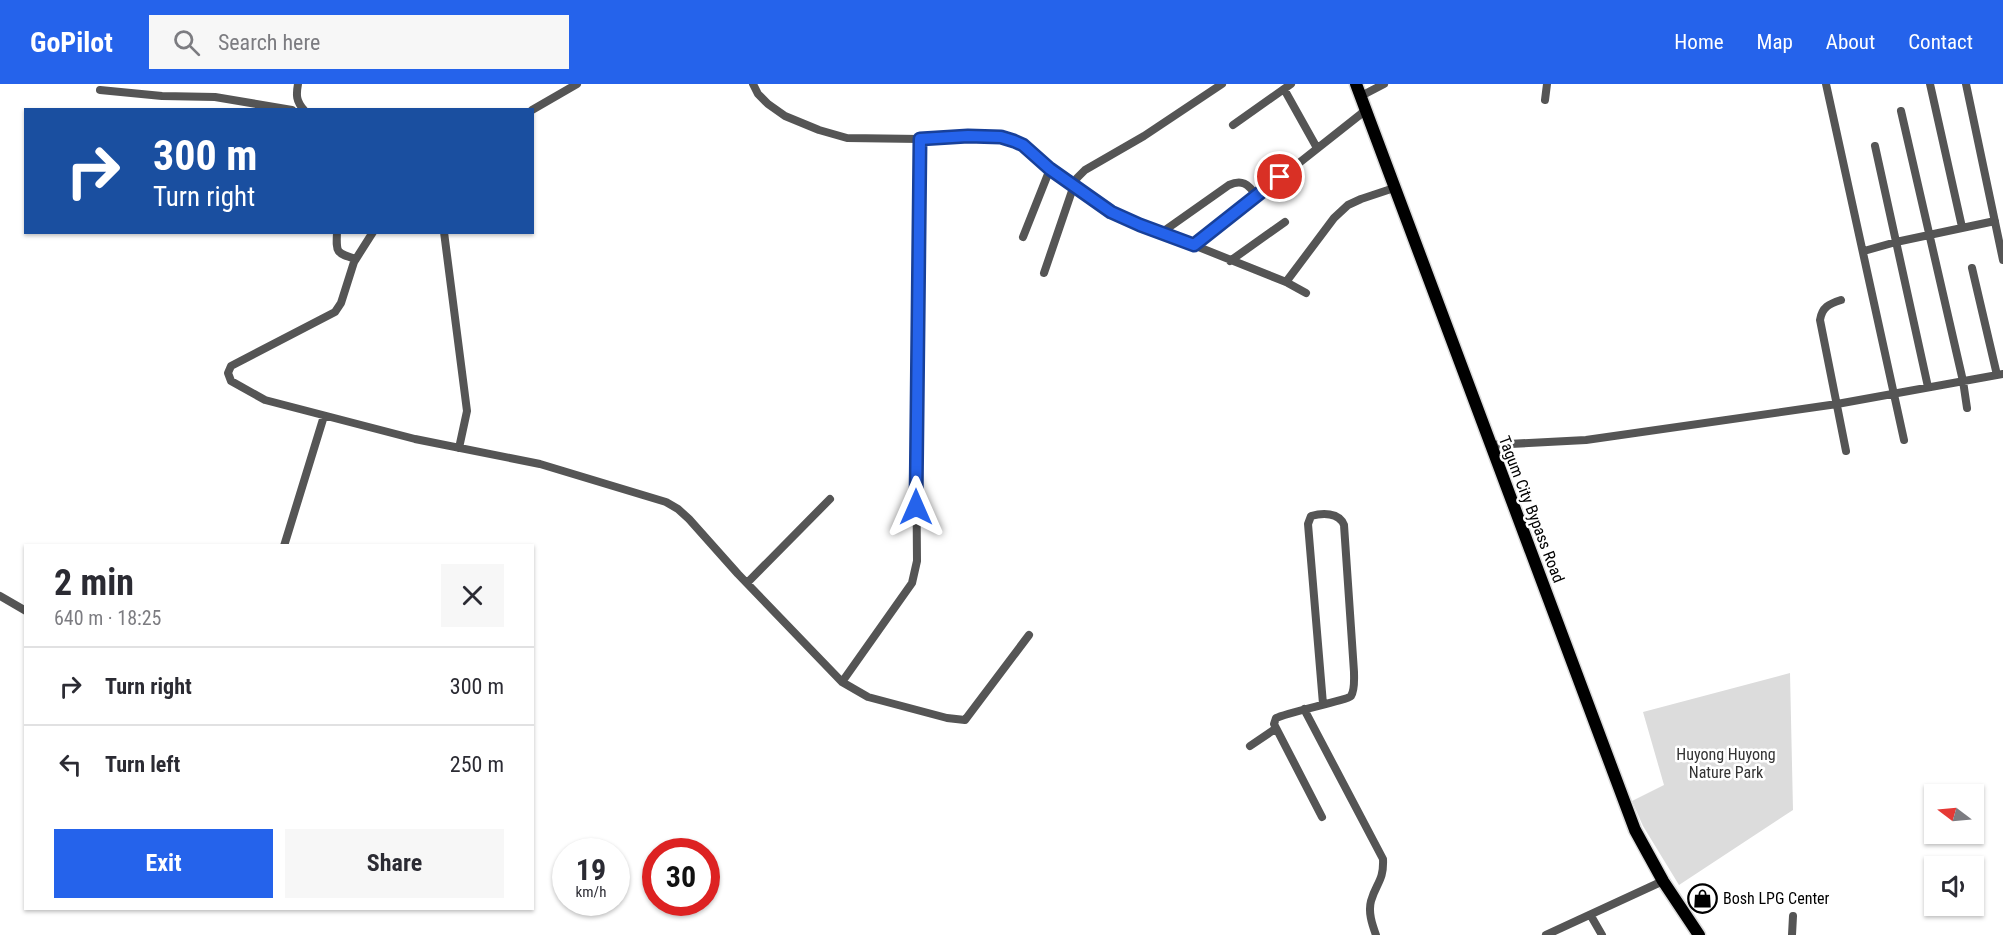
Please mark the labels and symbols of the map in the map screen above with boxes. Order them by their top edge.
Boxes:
pin [1254,151,1305,202]
street label: Tagum City Bypass Road [1495,433,1568,585]
position arrow [884,475,948,539]
park label: Huyong Huyong Nature Park [1676,745,1776,782]
north arrow [1924,784,1984,844]
speed limit sign: 30 [642,838,720,916]
shop icon: Bosh LPG Center [1686,882,1718,914]
place label: Bosh LPG Center [1723,889,1830,908]

